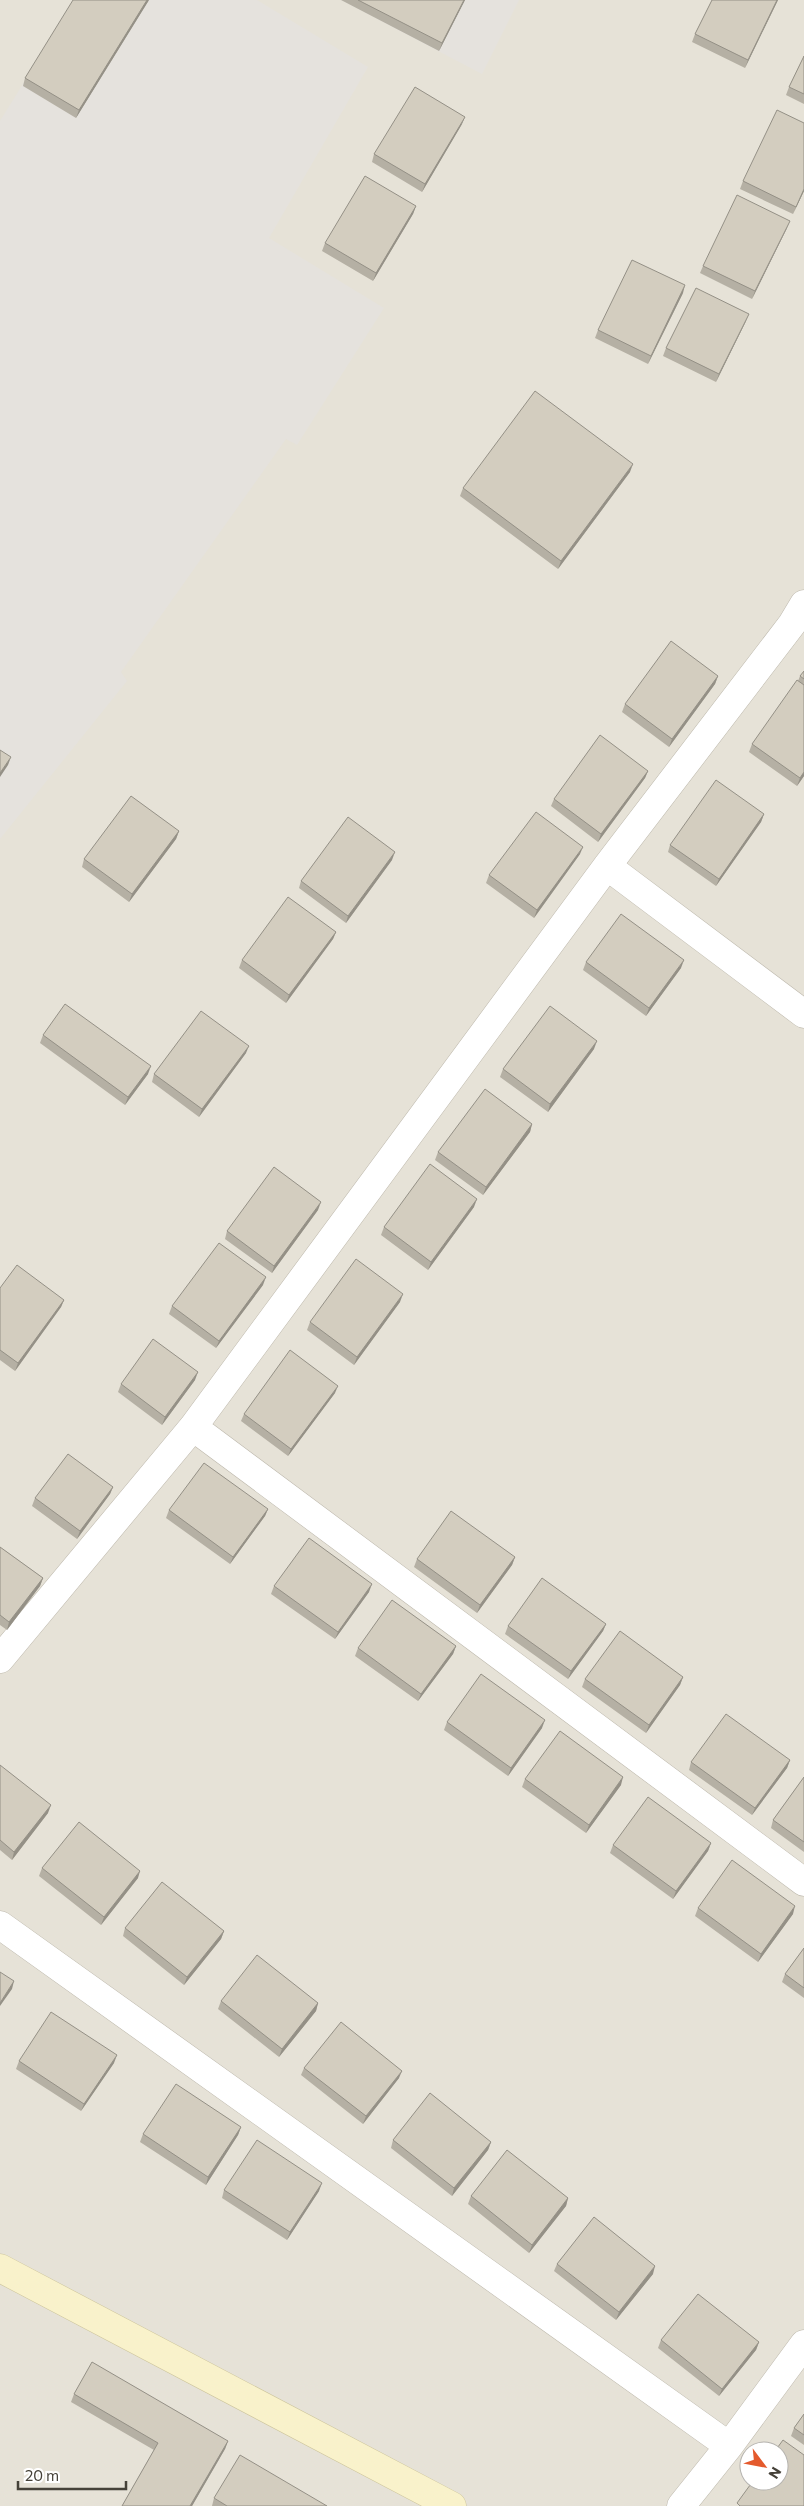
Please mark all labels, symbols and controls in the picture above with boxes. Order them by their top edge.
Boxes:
north arrow [739,2441,789,2491]
scale bar [18,2458,125,2490]
text: N [765,2464,785,2482]
text: 20 m [25,2466,59,2484]

